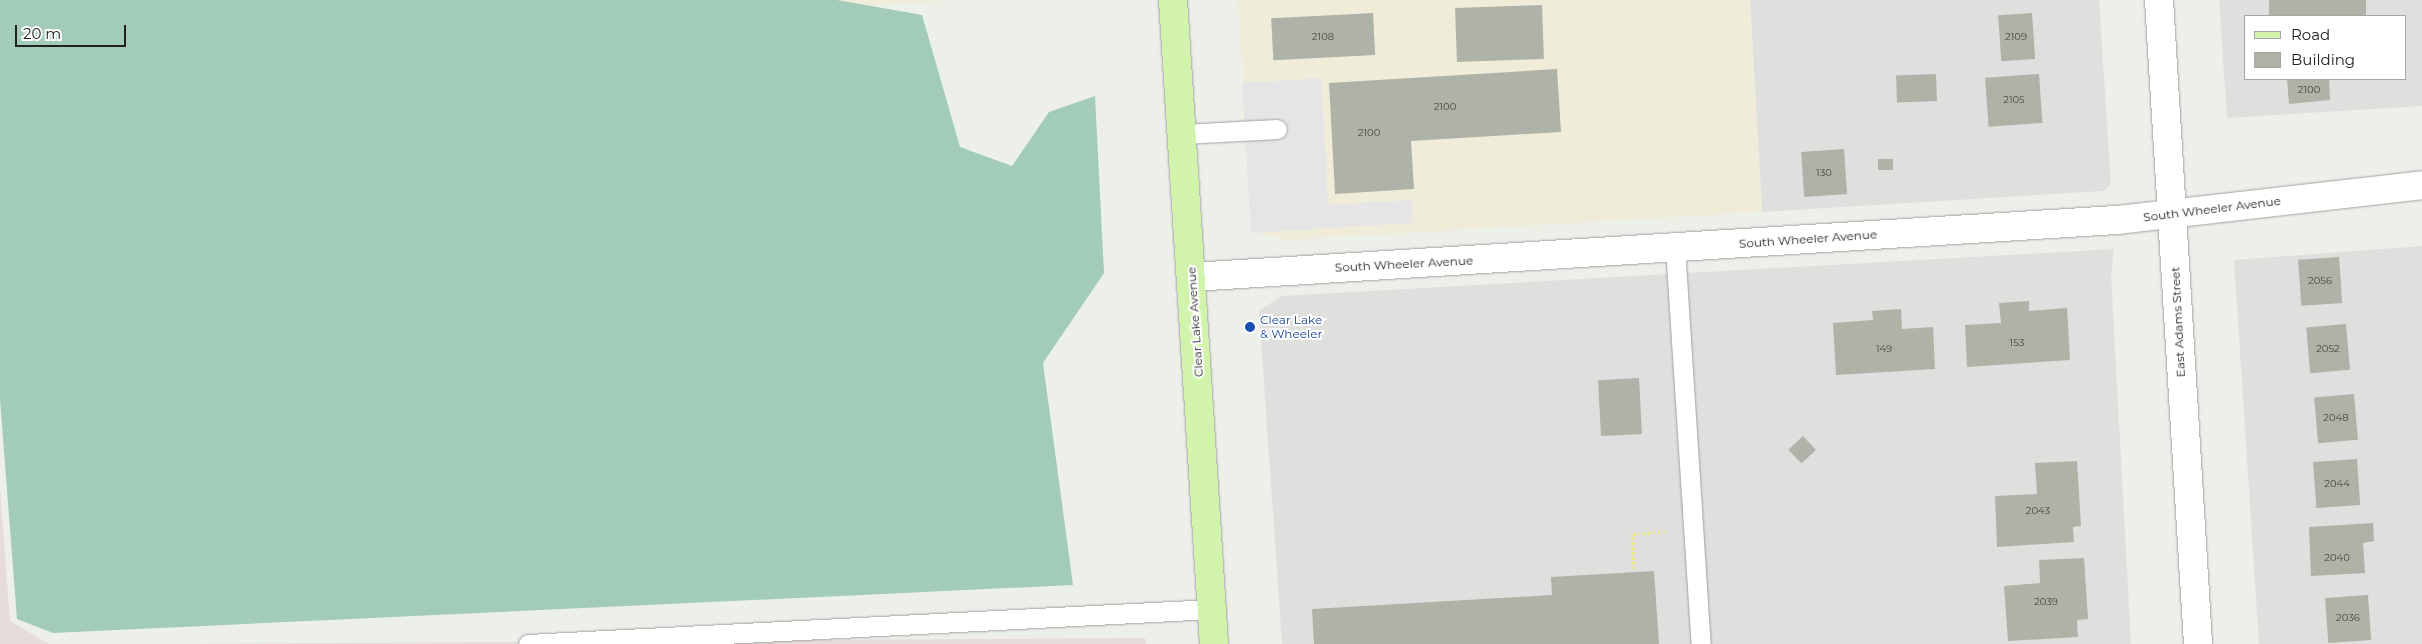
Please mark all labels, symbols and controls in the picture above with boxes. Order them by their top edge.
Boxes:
scale bar [18,15,129,47]
legend [2244,15,2407,80]
text: 20 m [23,24,61,43]
text: Road [2291,25,2330,44]
house number: 2108 [1312,31,1334,43]
house number: 2109 [2005,31,2027,43]
text: Building [2291,50,2355,69]
house number: 2100 [2298,84,2320,96]
house number: 2105 [2003,94,2025,106]
house number: 2100 [1434,101,1456,113]
house number: 2100 [1358,127,1380,139]
house number: 130 [1816,167,1832,179]
street label: South Wheeler Avenue [2142,193,2282,225]
street label: South Wheeler Avenue [1738,227,1878,251]
street label: South Wheeler Avenue [1334,253,1474,275]
street label: Clear Lake Avenue [1184,266,1206,378]
street label: East Adams Street [2168,266,2188,378]
house number: 2056 [2308,275,2332,287]
place label: Clear Lake & Wheeler [1260,313,1322,341]
marker: Clear Lake & Wheeler [1244,321,1256,333]
house number: 153 [2010,337,2024,349]
house number: 149 [1876,343,1892,355]
house number: 2052 [2316,343,2340,355]
house number: 2048 [2323,412,2349,424]
house number: 2044 [2324,478,2350,490]
house number: 2043 [2026,505,2050,517]
house number: 2040 [2324,552,2350,564]
house number: 2039 [2034,596,2058,608]
house number: 2036 [2336,612,2360,624]

